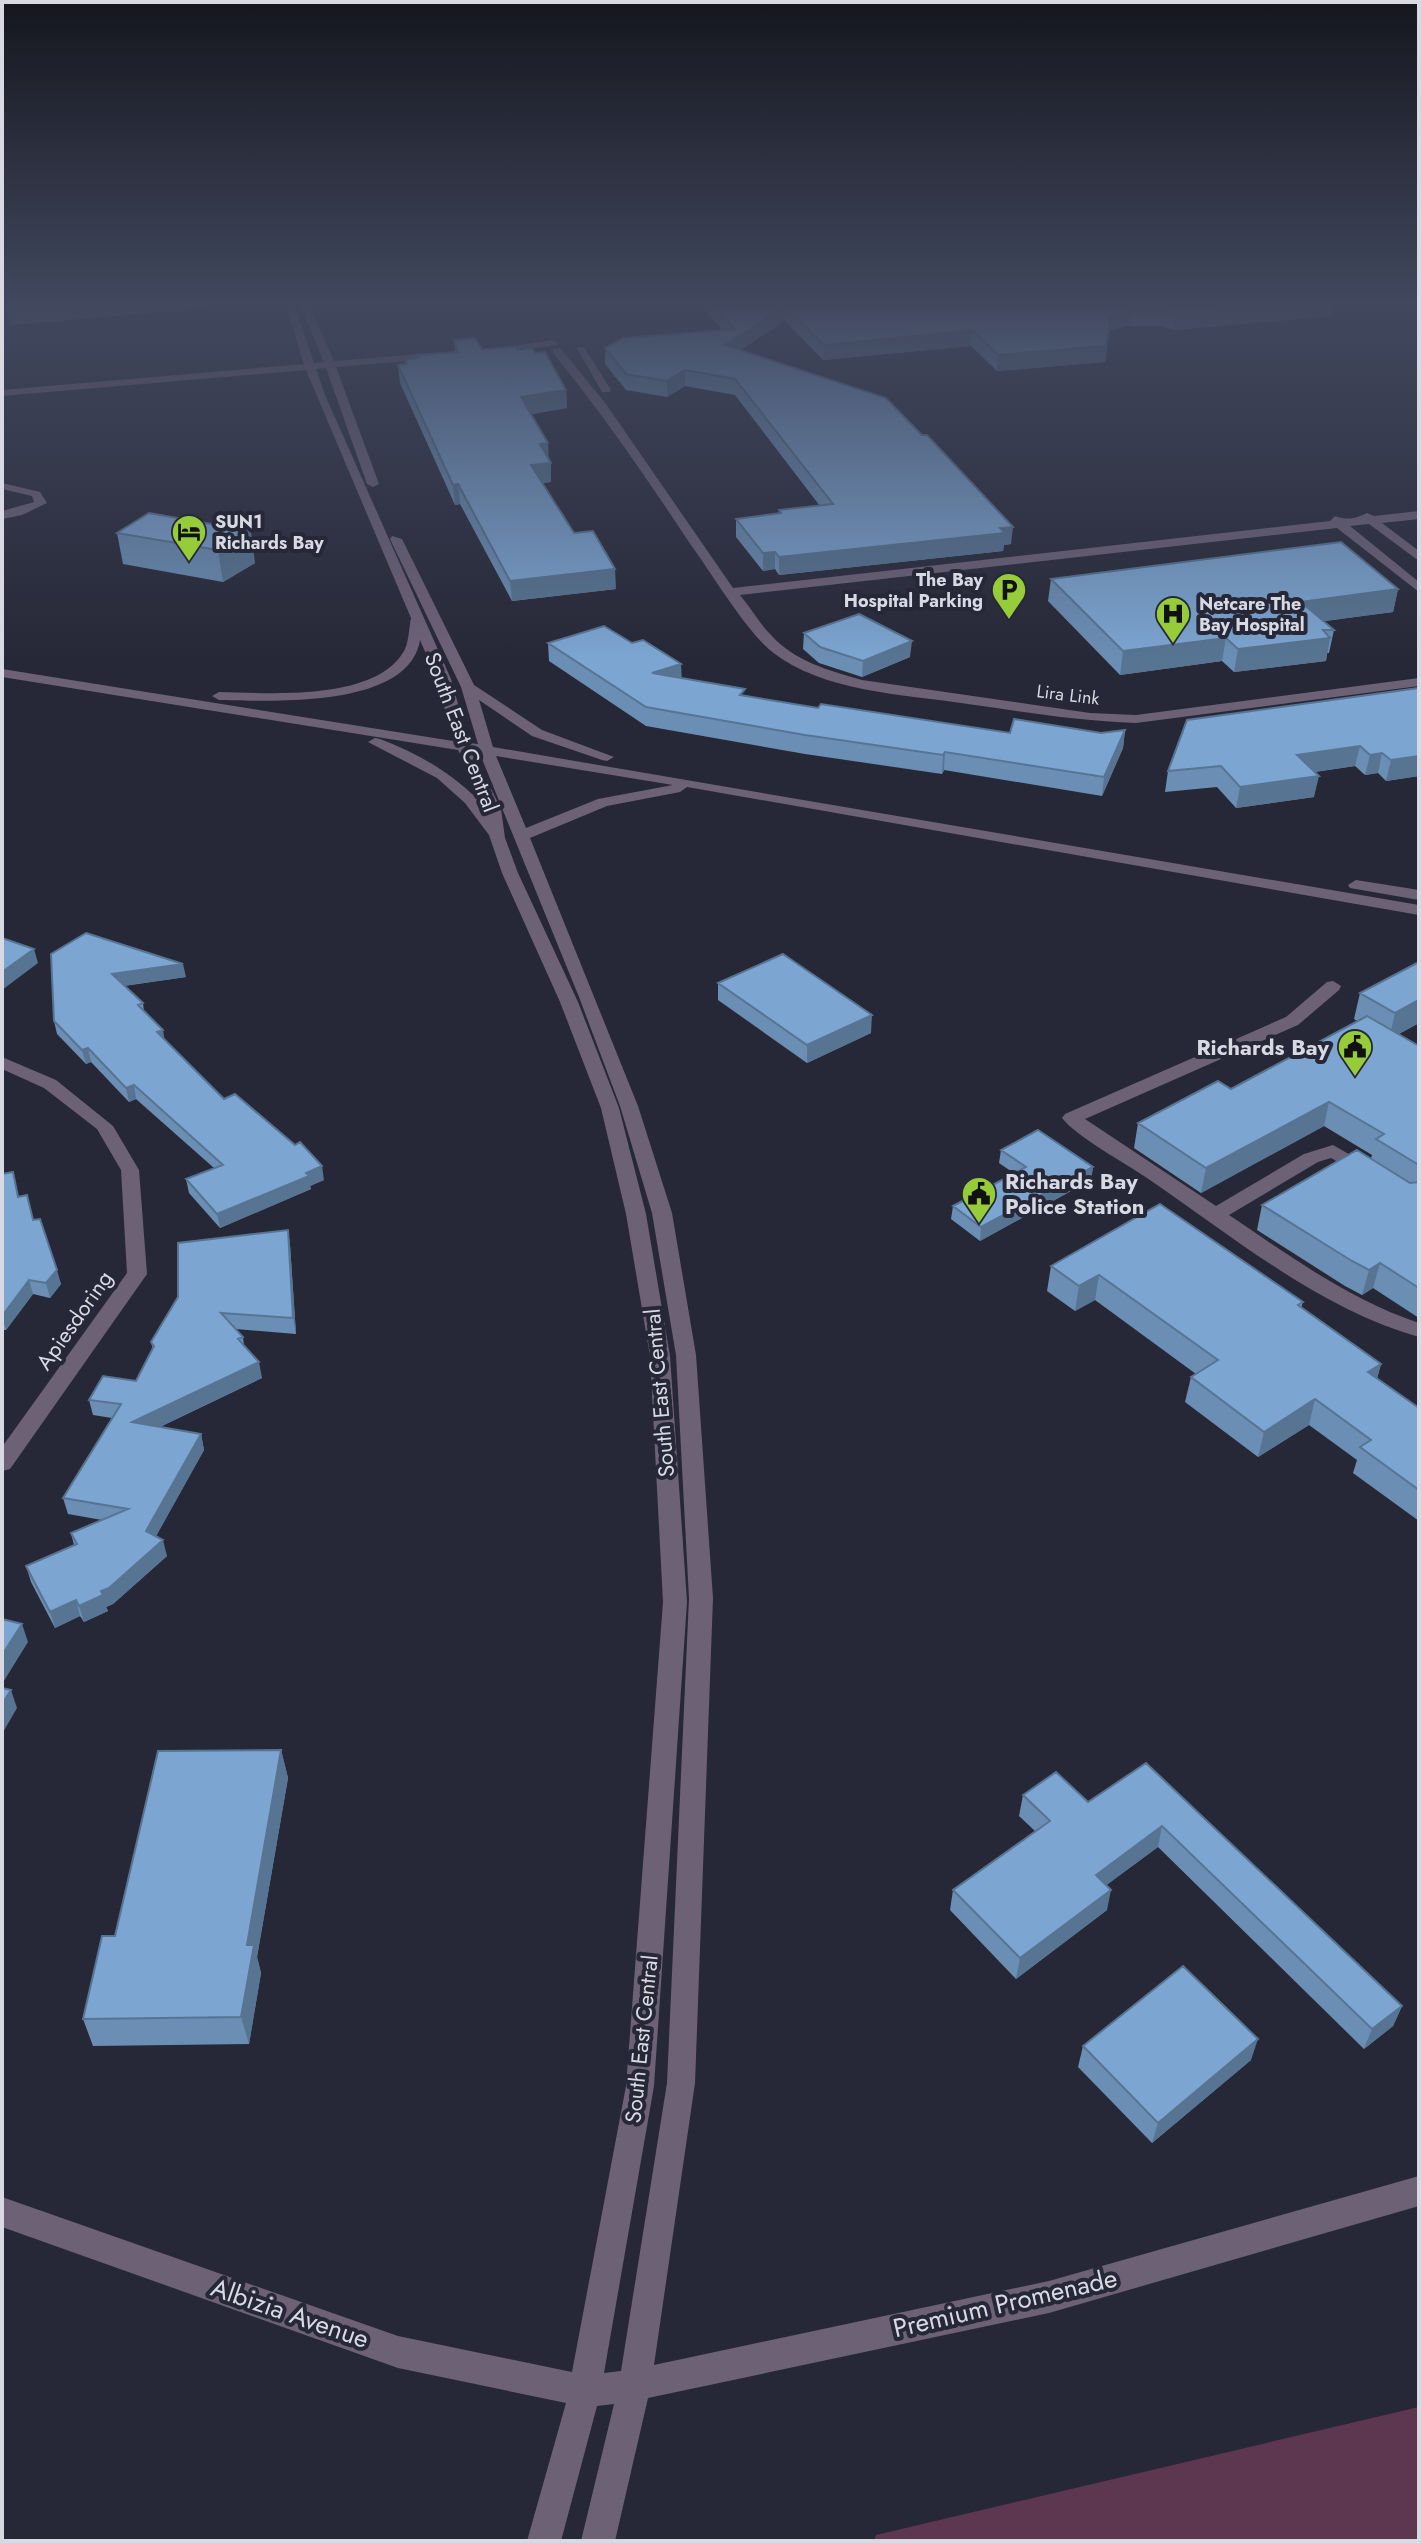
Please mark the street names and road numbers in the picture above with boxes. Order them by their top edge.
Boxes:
street label: South East Central [417,647,507,817]
street label: Lira Link [1035,678,1101,712]
street label: Apiesdoring [28,1264,120,1376]
street label: South East Central [636,1307,682,1479]
street label: South East Central [616,1953,666,2125]
street label: Premium Promenade [889,2259,1121,2347]
street label: Albizia Avenue [206,2268,374,2358]

